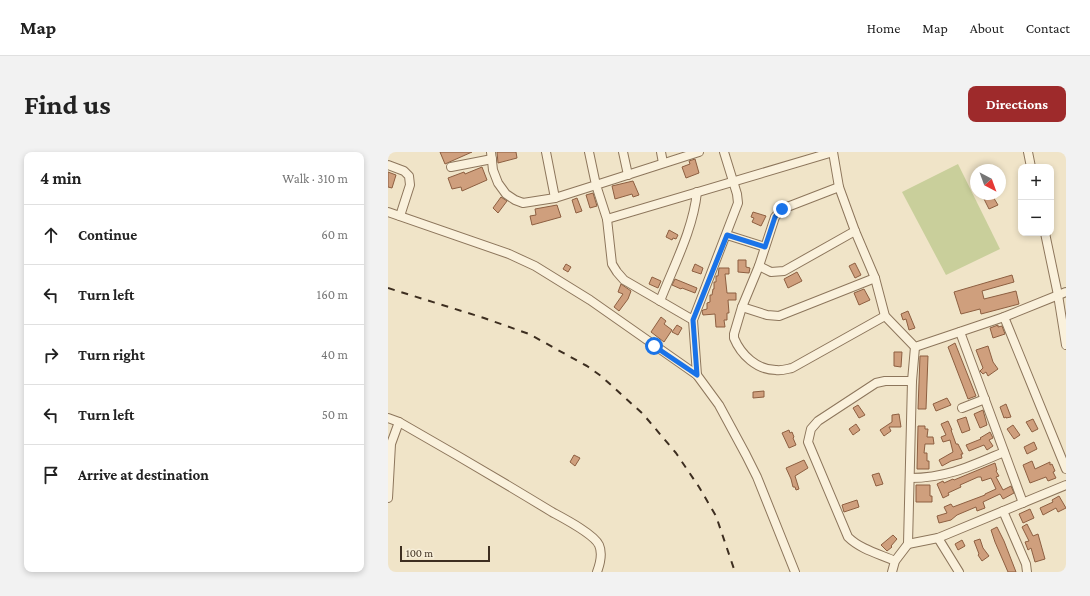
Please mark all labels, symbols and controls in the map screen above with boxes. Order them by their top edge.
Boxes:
text: Map [20,17,56,38]
text: Home [867,20,900,36]
text: Map [922,20,948,36]
text: About [970,20,1004,36]
text: Contact [1026,20,1070,36]
button: Directions [968,86,1066,122]
text: Find us [24,89,111,120]
north arrow [970,164,1006,200]
map controls [1018,164,1054,236]
button: + [1018,164,1054,200]
text: 4 min [40,169,82,188]
text: Walk · 310 m [282,171,348,186]
route end [773,200,791,218]
button: − [1018,200,1054,236]
icon: ahead [40,224,62,246]
text: Continue [78,227,137,243]
text: 60 m [321,227,348,242]
icon: left [40,284,62,306]
text: Turn left [78,287,134,303]
text: 160 m [317,287,348,302]
route start [645,337,663,355]
icon: right [40,344,62,366]
text: Turn right [78,347,145,363]
text: 40 m [321,347,348,362]
icon: left [40,404,62,426]
text: Turn left [78,407,134,423]
text: 50 m [322,407,348,422]
icon: arrive [40,464,62,486]
text: Arrive at destination [78,467,209,483]
scale bar [400,544,490,563]
text: 100 m [406,547,433,559]

